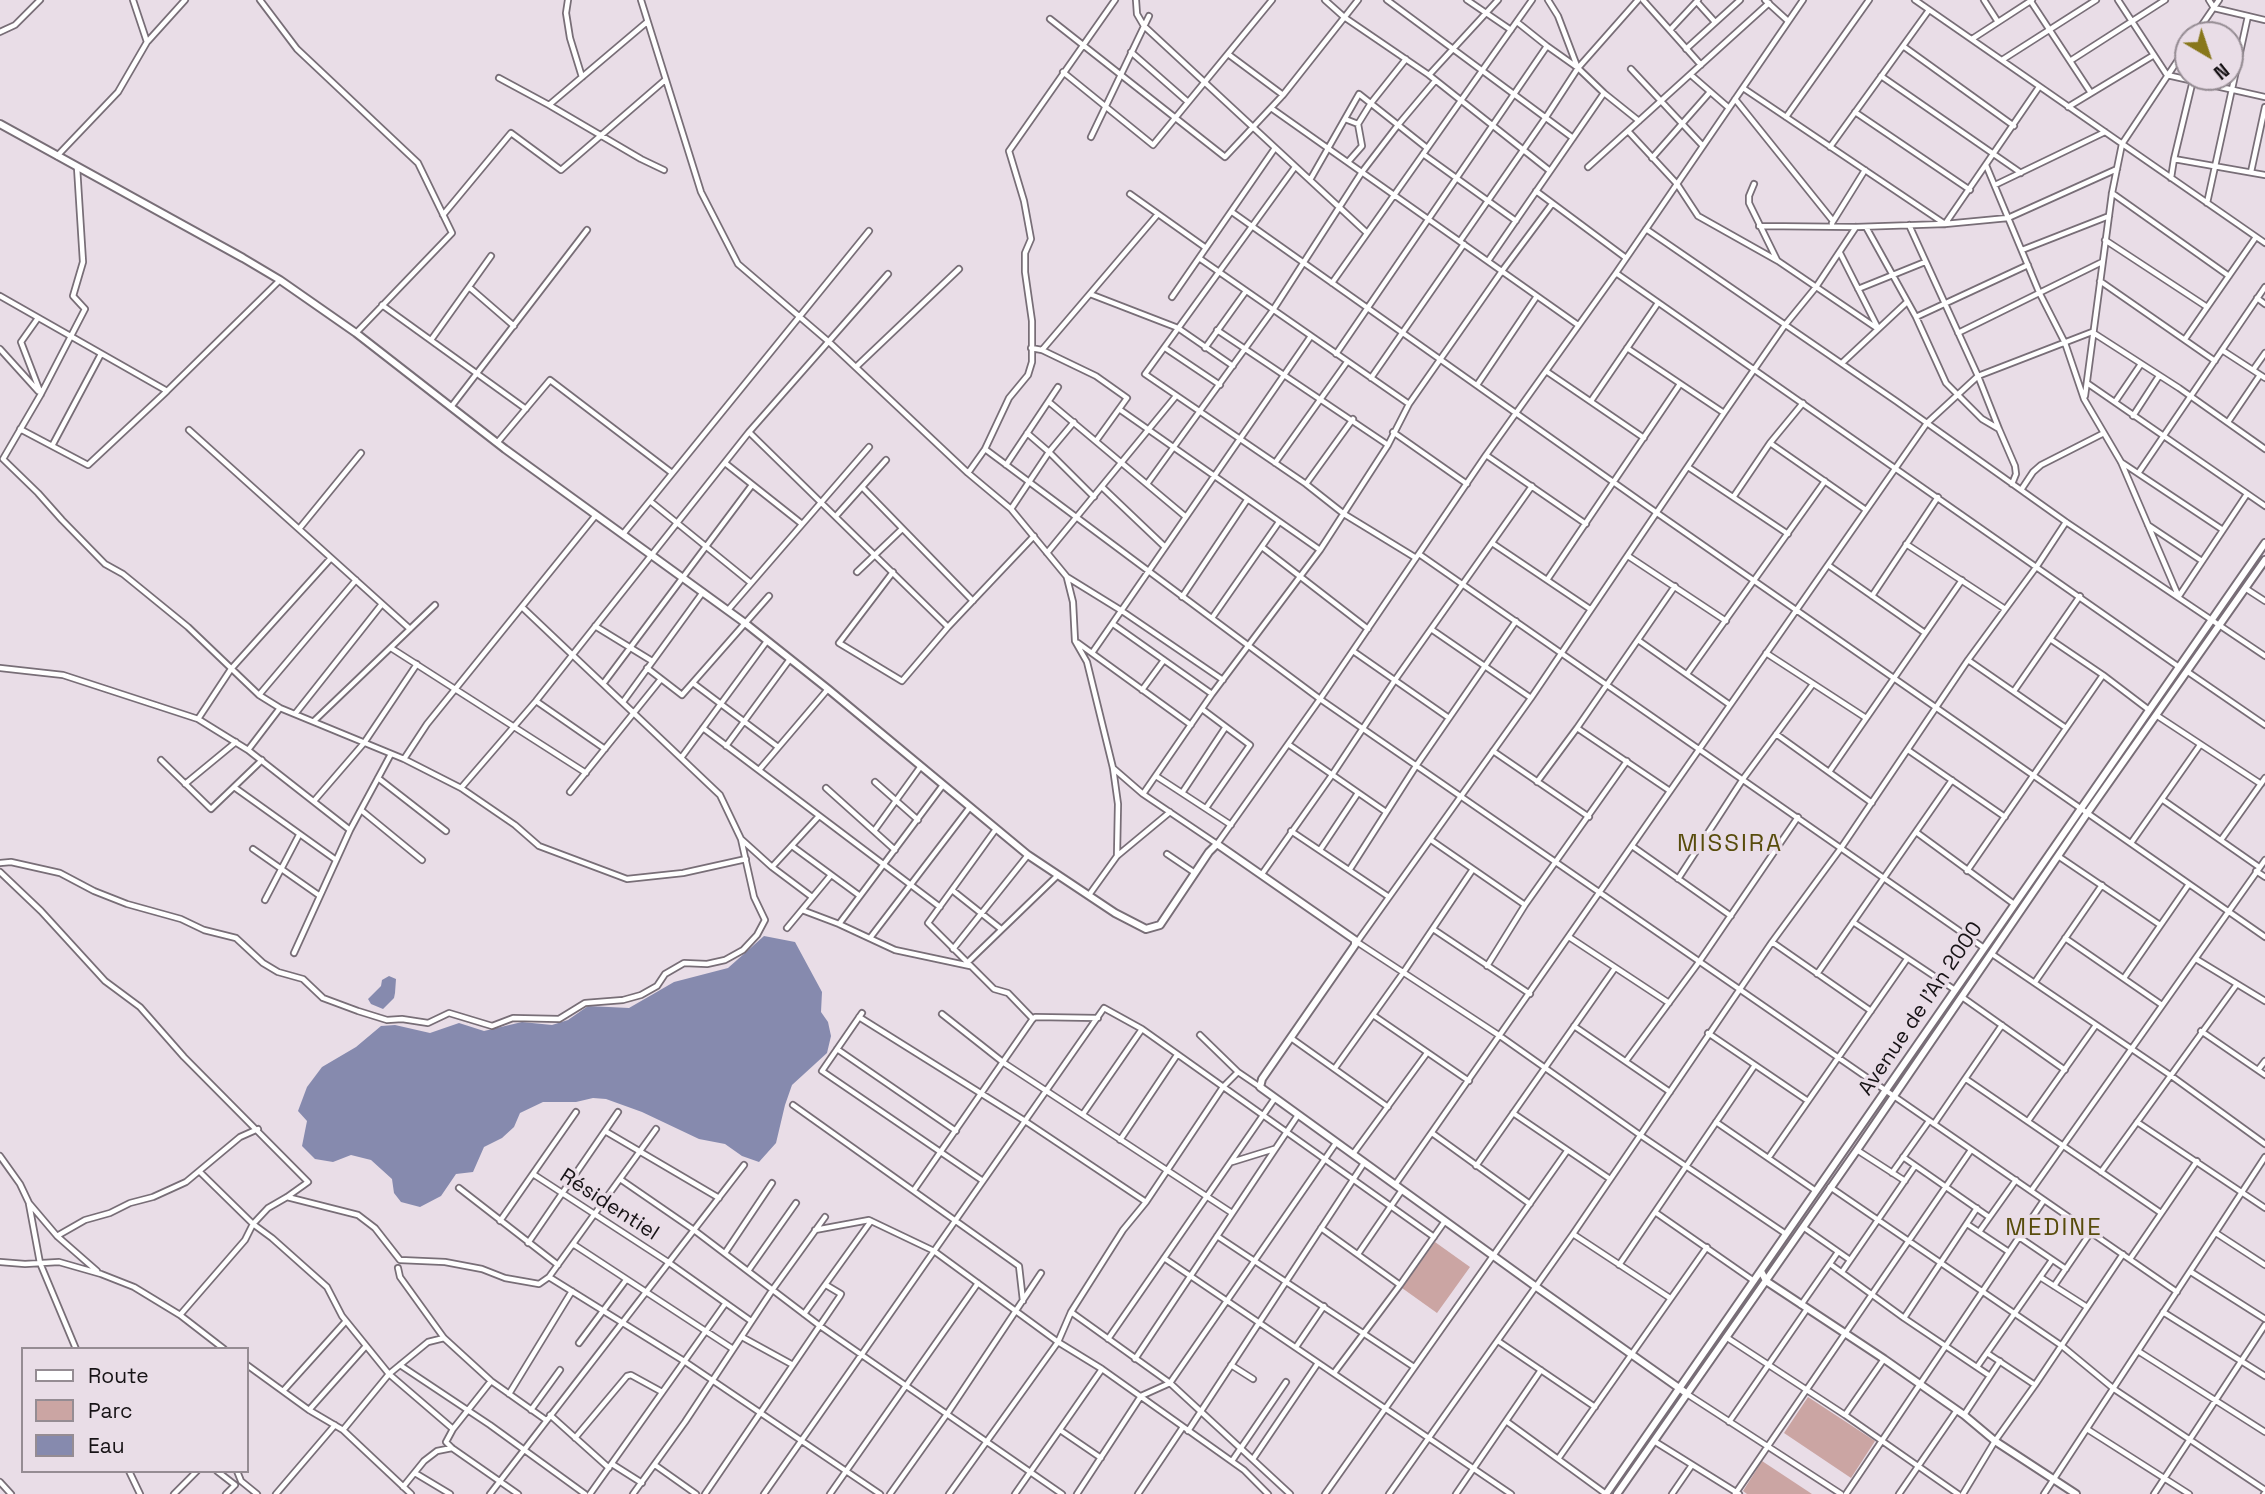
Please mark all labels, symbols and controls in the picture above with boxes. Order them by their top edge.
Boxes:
north arrow [2174,21,2244,91]
text: N [2208,57,2234,85]
district label: MISSIRA [1678,830,1782,858]
street label: Avenue de l'An 2000 [1854,917,1988,1101]
street label: Résidentiel [555,1164,663,1246]
district label: MEDINE [2006,1214,2102,1242]
legend [21,1347,248,1473]
text: Route [88,1362,149,1389]
text: Parc [88,1397,133,1424]
text: Eau [88,1432,125,1459]

